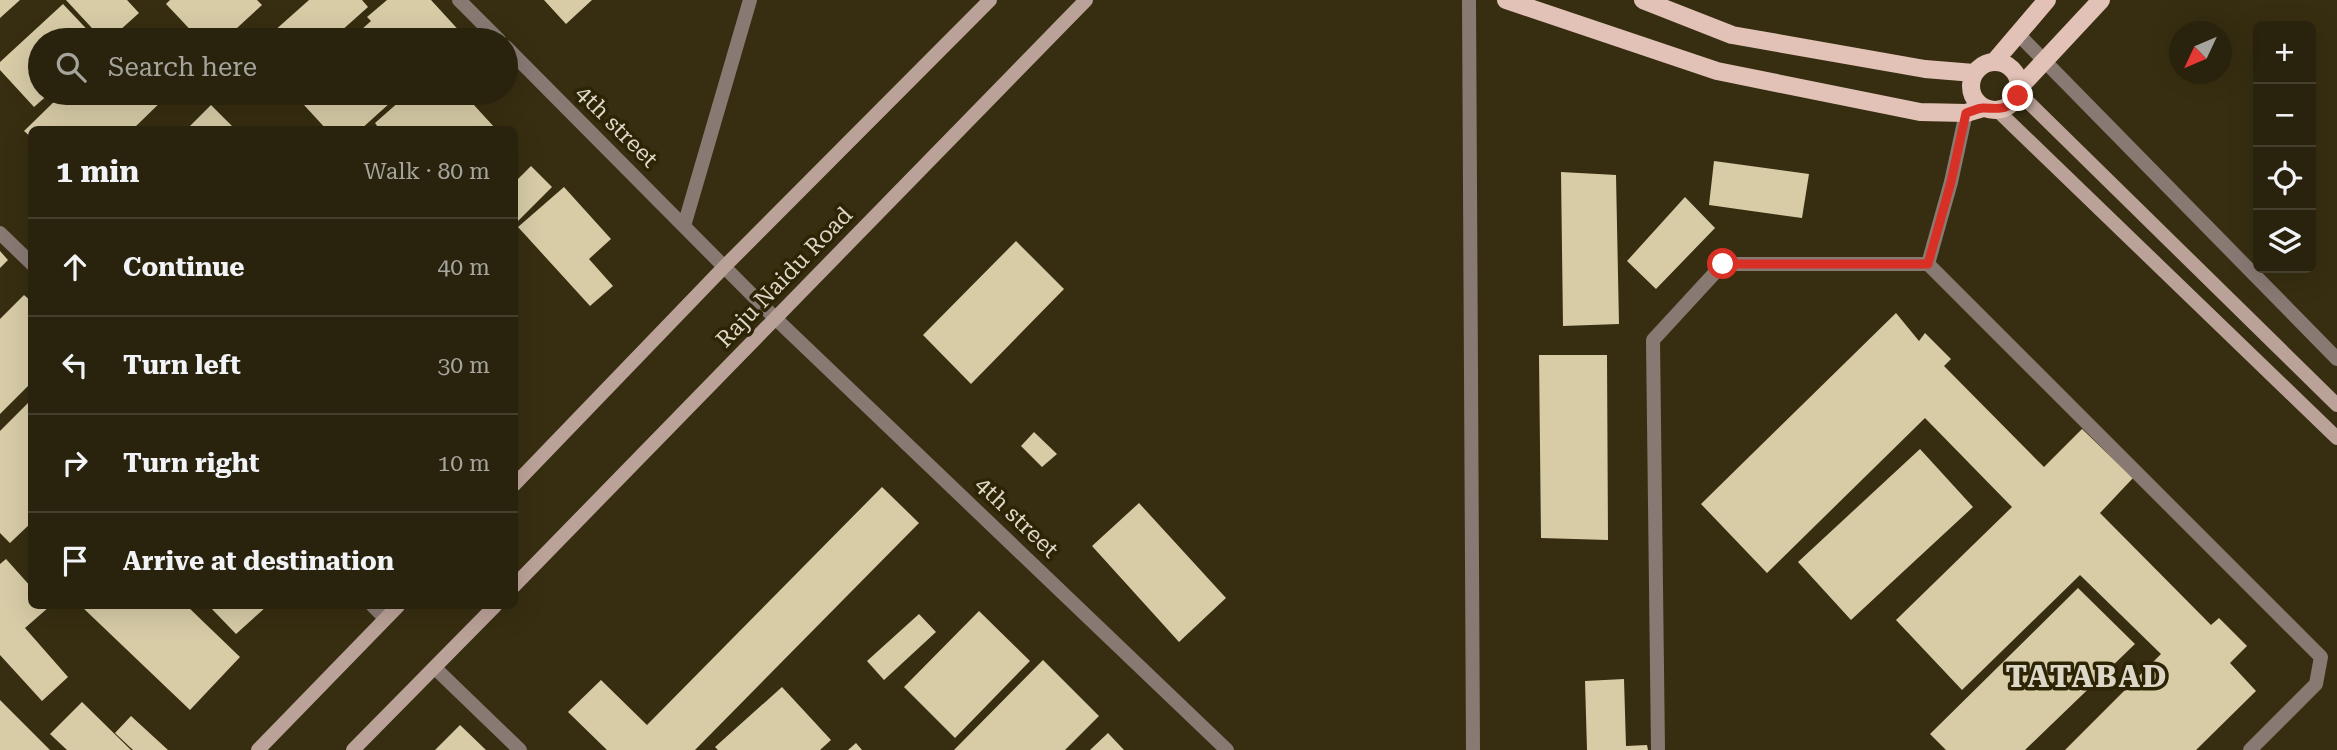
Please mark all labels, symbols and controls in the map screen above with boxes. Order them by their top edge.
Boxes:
north arrow [2169,21,2232,84]
map controls [2253,21,2316,273]
button: + [2253,21,2316,84]
search box [28,28,518,105]
icon: search [52,48,90,86]
text: Search here [108,52,257,82]
street label: 4th street [570,80,664,173]
route end [2002,80,2033,111]
button: − [2253,84,2316,147]
button: locate [2253,147,2316,210]
text: 1 min [56,154,139,189]
text: Walk · 80 m [363,158,490,185]
street label: Raju Naidu Road [711,201,858,353]
button: layers [2253,210,2316,273]
icon: ahead [56,248,94,286]
route start [1707,248,1738,279]
text: Continue [123,252,245,282]
text: 40 m [437,254,490,281]
icon: left [56,346,94,384]
text: Turn left [123,350,241,380]
text: 30 m [437,352,490,379]
icon: right [56,444,94,482]
text: Turn right [123,448,259,478]
text: 10 m [437,450,490,477]
street label: 4th street [970,471,1064,564]
icon: arrive [56,542,94,580]
text: Arrive at destination [123,546,394,576]
district label: TATABAD [2006,659,2168,694]

